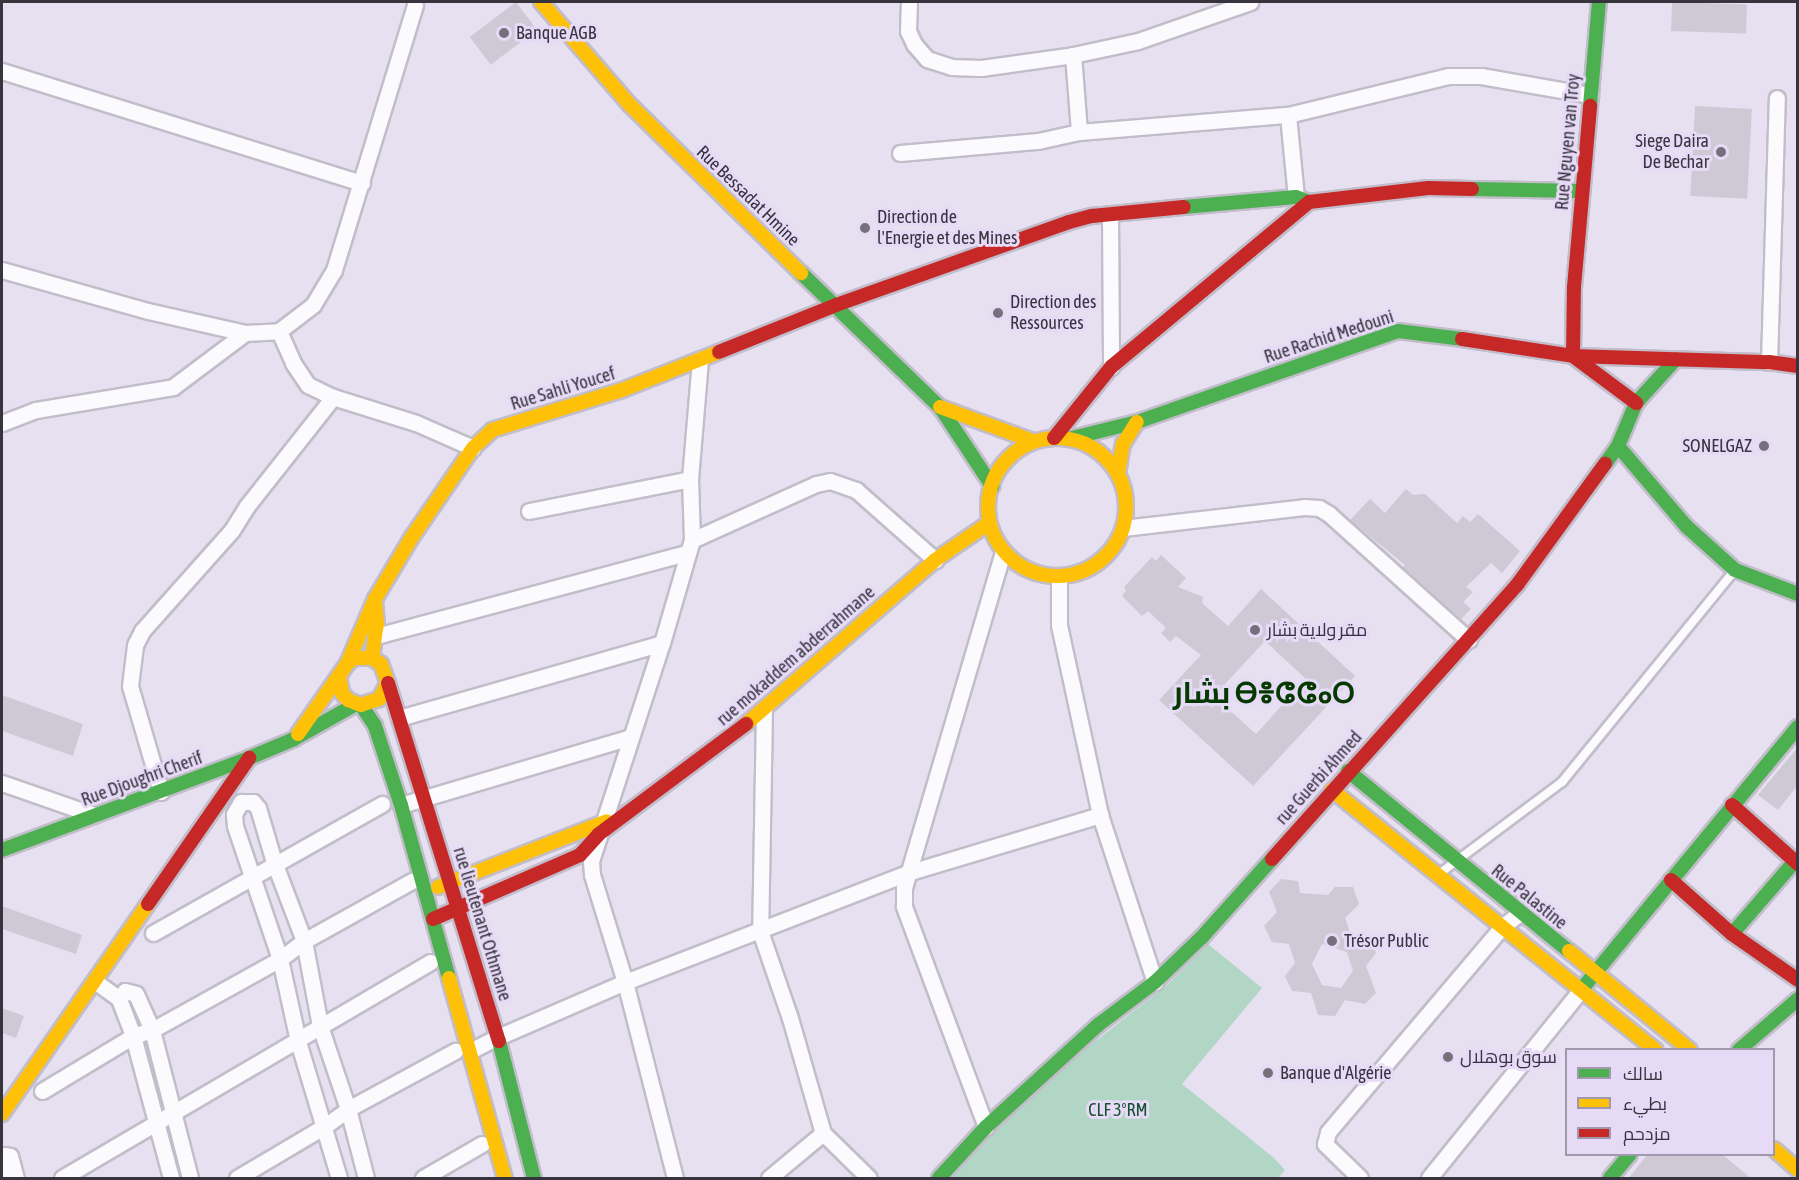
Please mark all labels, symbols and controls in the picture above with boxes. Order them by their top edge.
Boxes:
place label: Banque AGB [516,22,596,44]
marker: Banque AGB [497,26,511,40]
street label: Rue Nguyen van Troy [1551,73,1585,211]
place label: Siege Daira De Bechar [1635,131,1709,174]
street label: Rue Bessadat Hmine [692,141,804,251]
marker: Siege Daira De Bechar [1714,145,1728,159]
place label: Direction de l'Energie et des Mines [877,207,1017,250]
marker: Direction de l'Energie et des Mines [858,221,872,235]
place label: Direction des Ressources [1010,292,1096,334]
marker: Direction des Ressources [991,306,1005,320]
street label: Rue Rachid Medouni [1262,306,1396,368]
street label: Rue Sahli Youcef [508,363,618,415]
place label: SONELGAZ [1683,435,1752,457]
marker: SONELGAZ [1757,439,1771,453]
street label: rue mokaddem abderrahmane [713,582,879,730]
place label: مقر ولاية بشار [1267,619,1367,641]
marker: مقر ولاية بشار [1248,623,1262,637]
district label: بشار ⴱⴻⵛⵛⴰⵔ [1173,674,1355,710]
street label: rue Guerbi Ahmed [1271,727,1367,829]
street label: Rue Djoughri Cherif [78,747,206,811]
street label: rue lieutenant Othmane [448,844,516,1004]
street label: Rue Palastine [1487,860,1571,934]
place label: Trésor Public [1344,930,1429,952]
marker: Trésor Public [1325,934,1339,948]
place label: سوق بوهلال [1460,1046,1557,1068]
legend [1565,1048,1775,1156]
marker: سوق بوهلال [1441,1050,1455,1064]
place label: Banque d'Algérie [1280,1062,1391,1084]
text: سالك [1623,1063,1663,1084]
marker: Banque d'Algérie [1261,1066,1275,1080]
text: بطيء [1623,1093,1667,1114]
park label: CLF 3°RM [1088,1099,1148,1121]
text: مزدحم [1623,1123,1671,1144]

